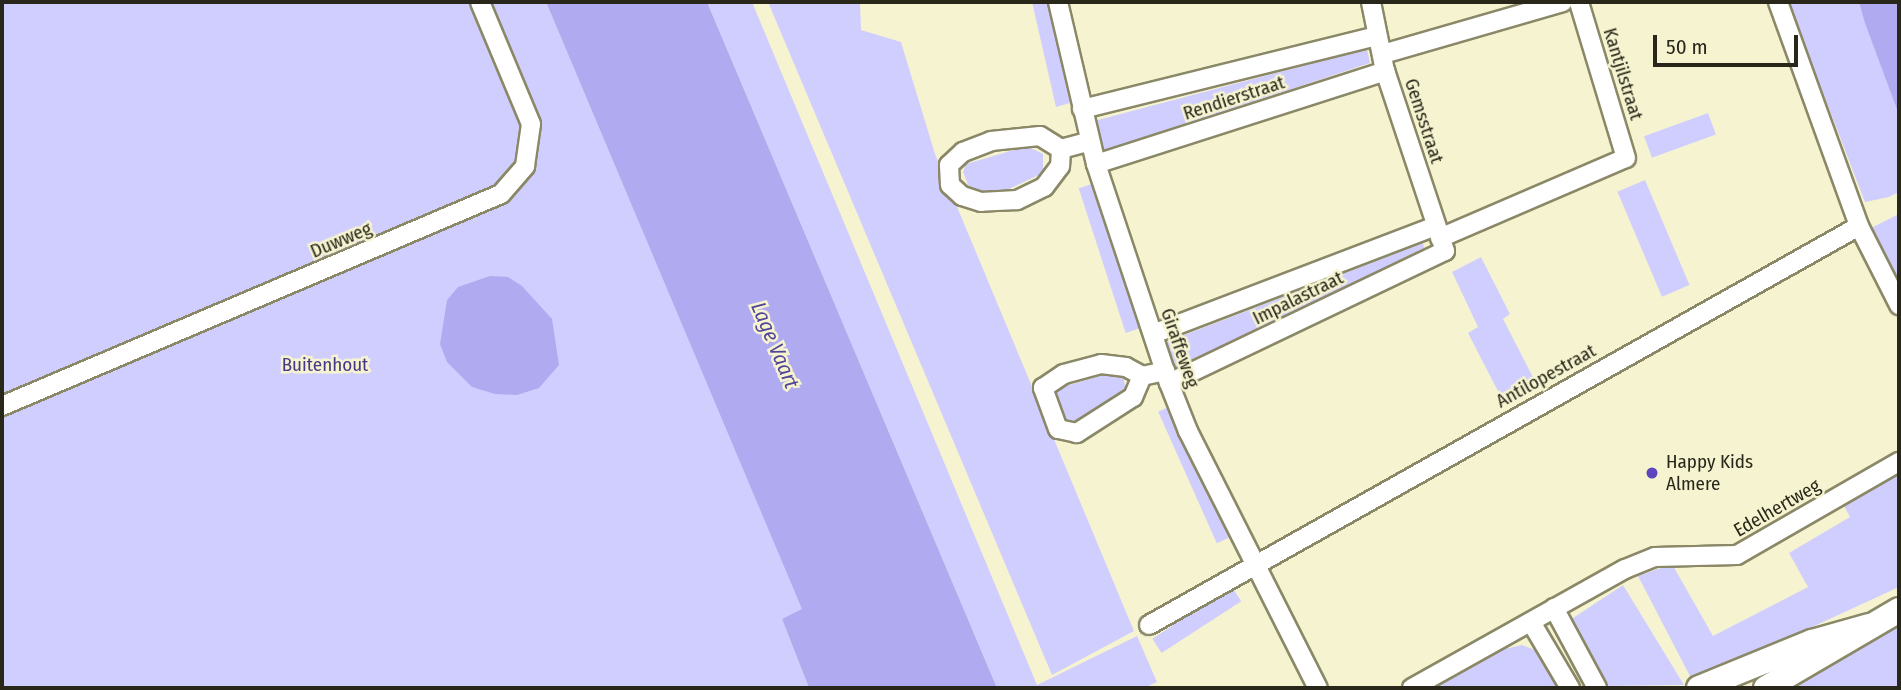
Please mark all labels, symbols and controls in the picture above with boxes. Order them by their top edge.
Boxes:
scale bar [1656,21,1801,65]
street label: Kantjilstraat [1598,25,1648,123]
text: 50 m [1666,34,1708,60]
street label: Rendierstraat [1180,71,1288,125]
street label: Gemsstraat [1400,76,1448,166]
street label: Duwweg [307,217,375,263]
street label: Impalastraat [1249,266,1347,330]
water label: Lage Vaart [746,298,804,392]
street label: Giraffeweg [1156,305,1204,391]
street label: Antilopestraat [1492,339,1600,413]
park label: Buitenhout [282,354,368,376]
place label: Happy Kids Almere [1666,451,1753,495]
marker: Happy Kids Almere [1644,465,1660,481]
street label: Edelhertweg [1730,474,1824,542]

